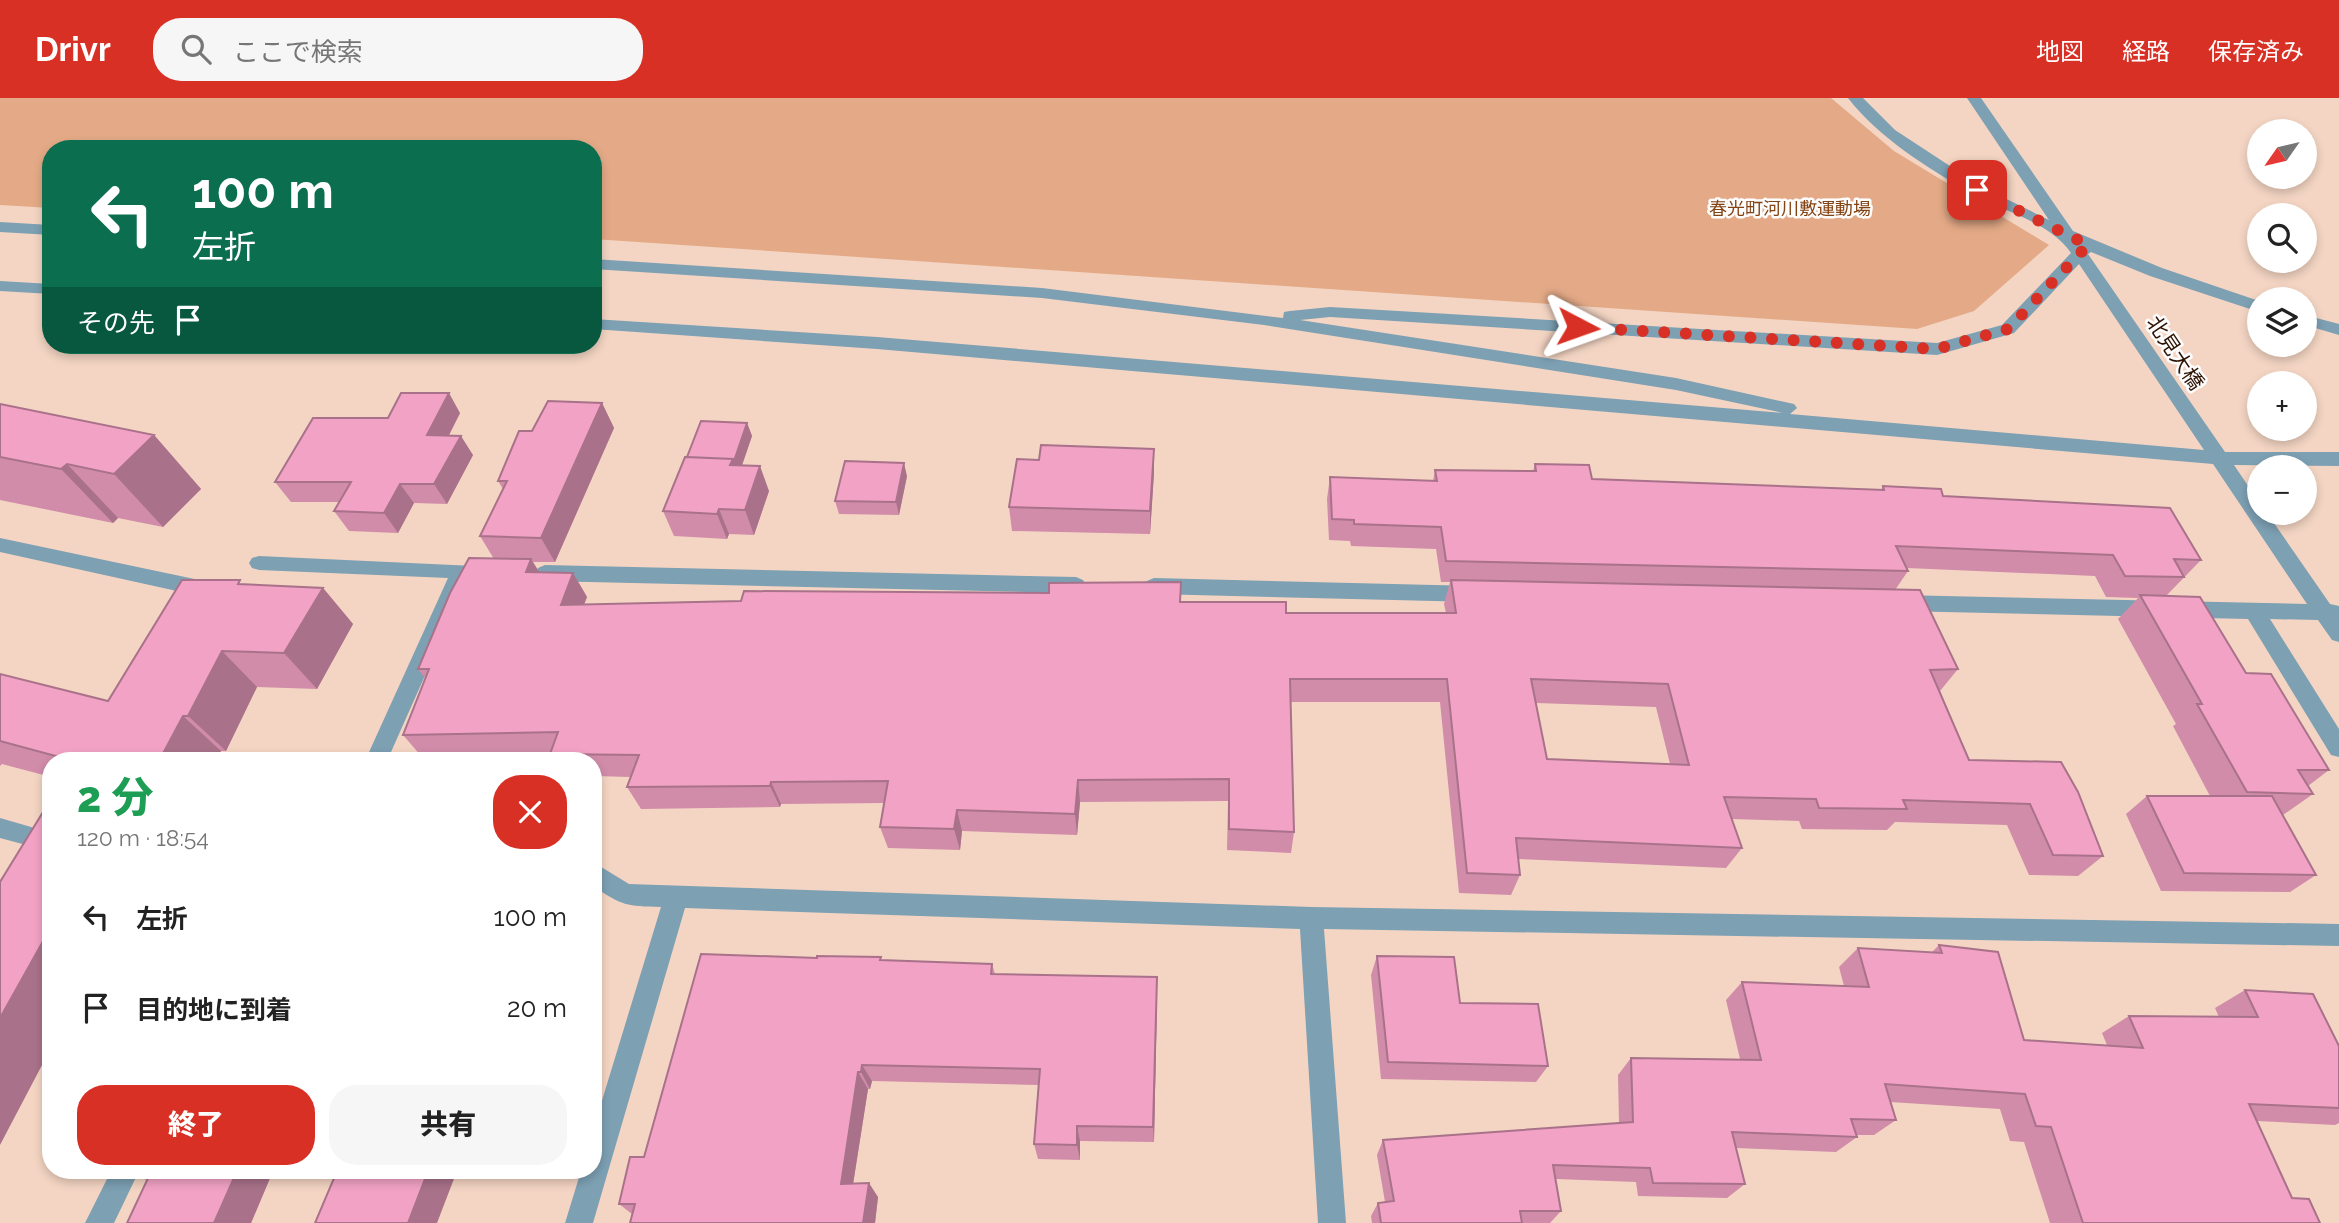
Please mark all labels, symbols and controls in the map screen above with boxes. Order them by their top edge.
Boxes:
search box [153,18,643,81]
text: Drivr [35,30,111,69]
icon: search [177,30,215,68]
text: ここで検索 [233,37,363,67]
text: 地図 [2036,37,2084,66]
text: 経路 [2122,37,2170,66]
text: 保存済み [2208,37,2304,66]
north arrow [2247,119,2317,189]
map controls [2247,119,2317,525]
pin [1947,160,2007,220]
text: 100 m [192,162,334,219]
icon: left [77,168,168,259]
icon: arrive [1958,171,1996,209]
park label: 春光町河川敷運動場 [1709,198,1871,219]
button: search [2247,203,2317,273]
text: 左折 [192,228,256,265]
button: layers [2247,287,2317,357]
position arrow [1541,290,1615,364]
icon: arrive [169,301,207,339]
text: その先 [77,308,155,338]
street label: 北見大橋 [2142,311,2209,395]
button: + [2247,371,2317,441]
button: − [2247,455,2317,525]
text: 2 分 [77,773,153,822]
button: close [493,775,567,849]
text: 120 m · 18:54 [77,824,209,851]
icon: left [77,898,115,936]
text: 100 m [494,902,567,932]
text: 左折 [136,904,188,934]
icon: arrive [77,989,115,1027]
text: 20 m [507,993,567,1023]
text: 目的地に到着 [136,995,292,1025]
button: 終了 [77,1085,315,1165]
button: 共有 [329,1085,567,1165]

